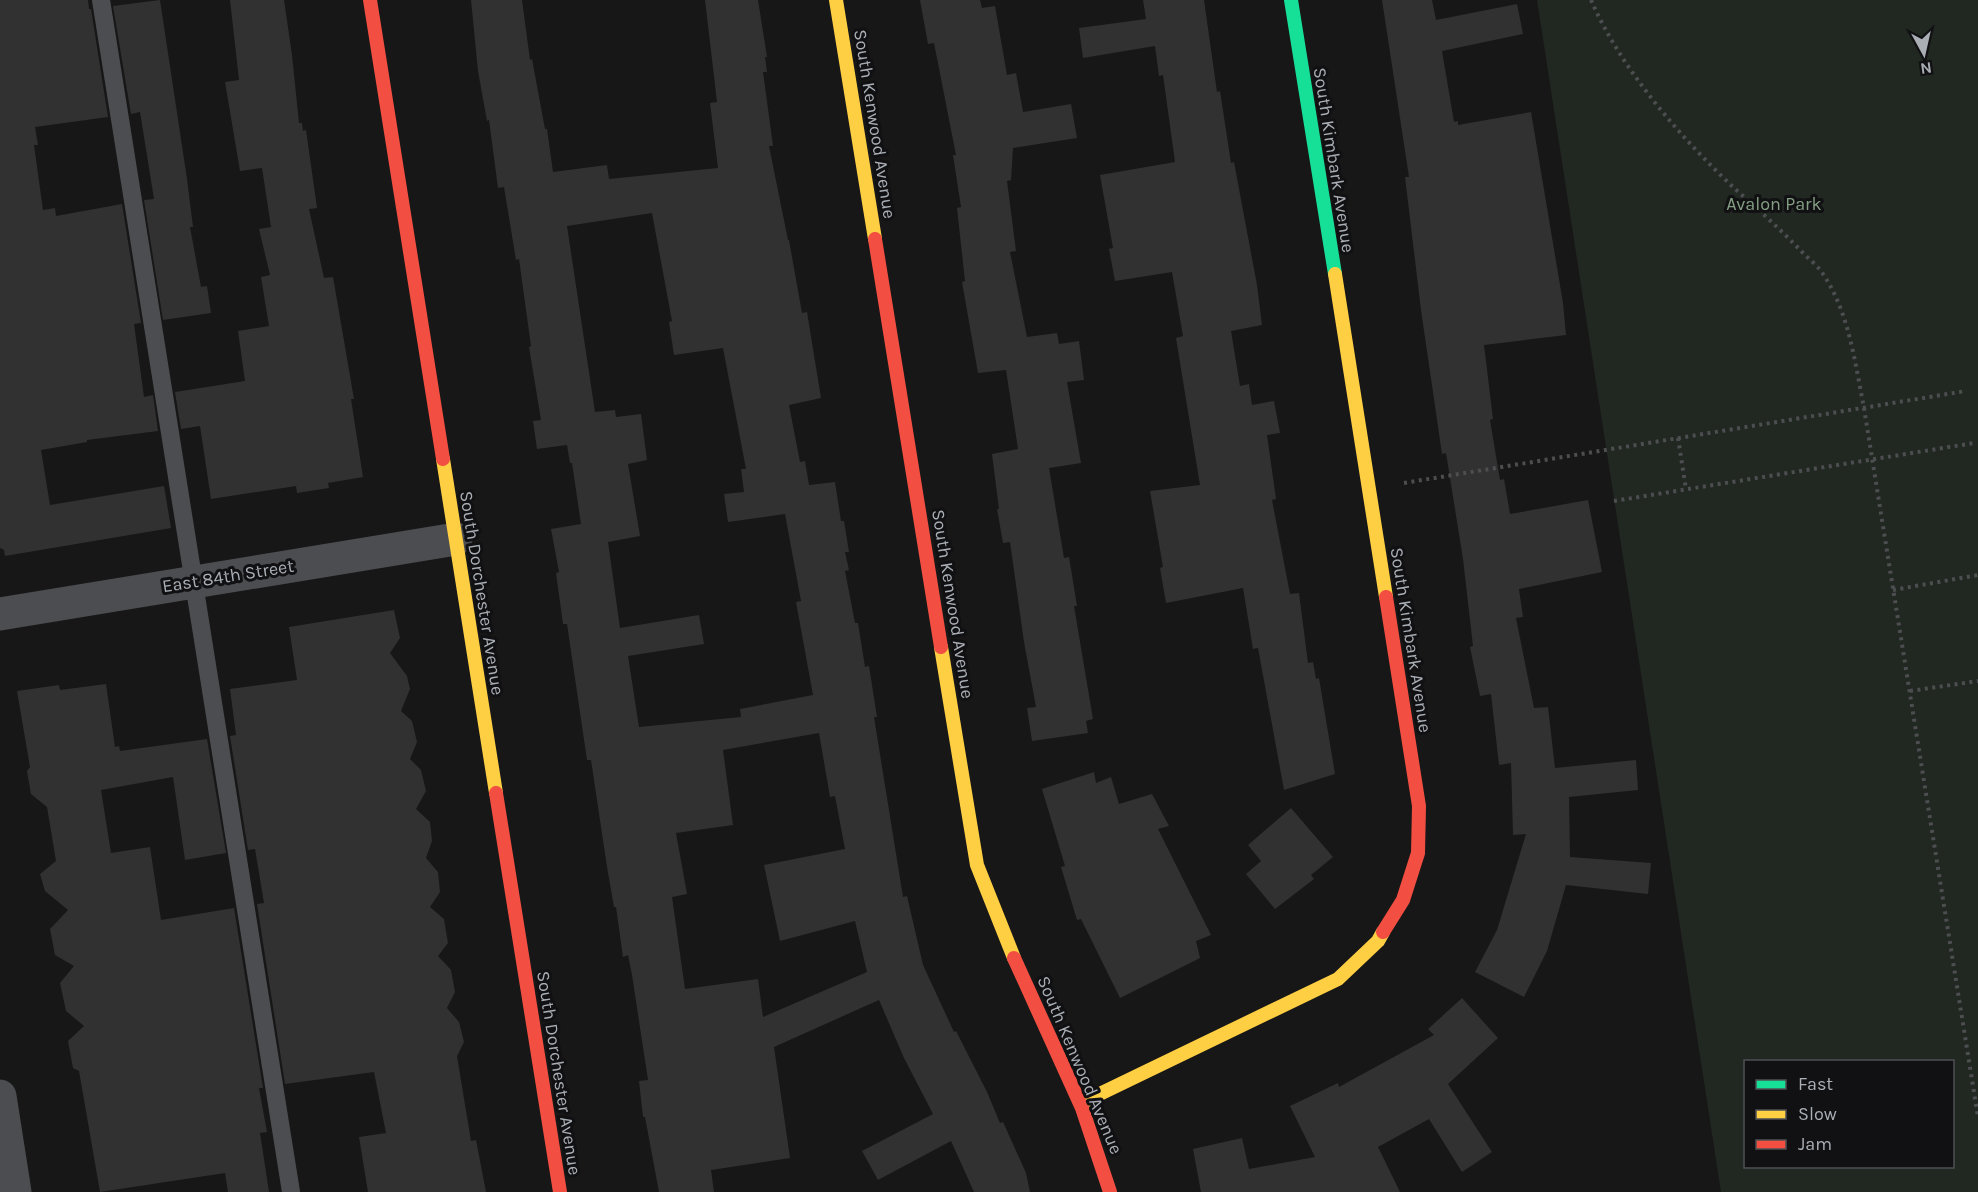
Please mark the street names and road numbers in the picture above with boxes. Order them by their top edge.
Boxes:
street label: South Kenwood Avenue [849,28,901,220]
street label: South Kimbark Avenue [1308,66,1360,254]
street label: South Dorchester Avenue [455,489,509,697]
street label: South Kenwood Avenue [927,508,979,700]
street label: South Kimbark Avenue [1385,546,1437,734]
street label: East 84th Street [161,555,296,597]
street label: South Dorchester Avenue [532,969,586,1177]
street label: South Kenwood Avenue [1032,973,1128,1157]

